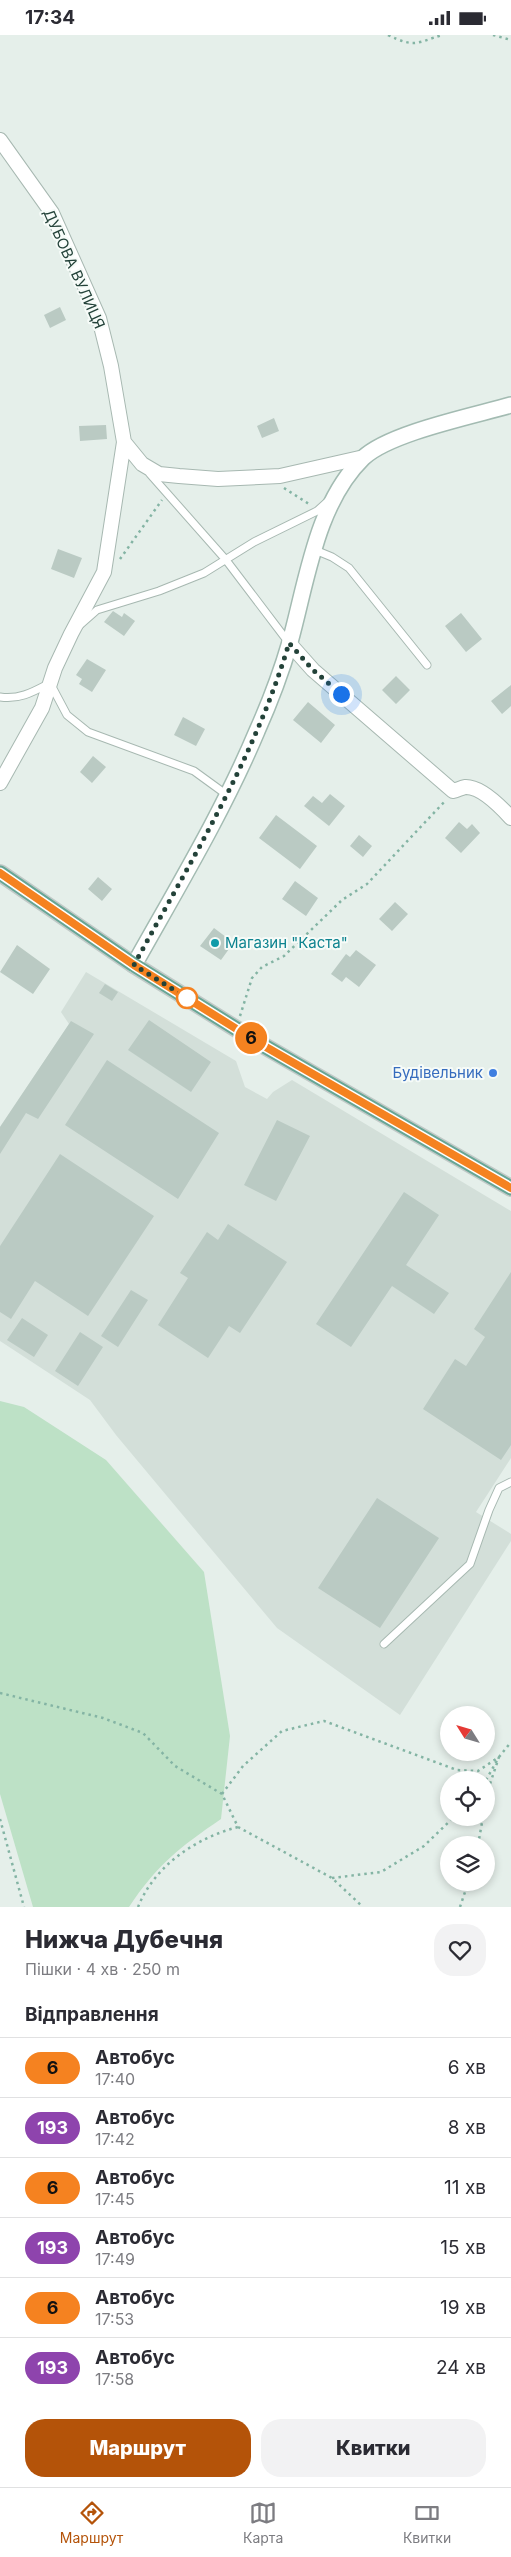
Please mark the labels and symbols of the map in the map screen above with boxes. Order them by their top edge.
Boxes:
street label: ДУБОВА ВУЛИЦЯ [39,206,109,332]
your location [329,682,354,707]
place label: Магазин "Каста" [225,933,348,952]
marker: Магазин "Каста" [209,937,221,949]
unlabelled marker [176,987,198,1009]
line badge: 6 [235,1022,267,1054]
place label: Будівельник [392,1063,483,1082]
marker: Будівельник [487,1067,499,1079]
north arrow [440,1706,495,1761]

